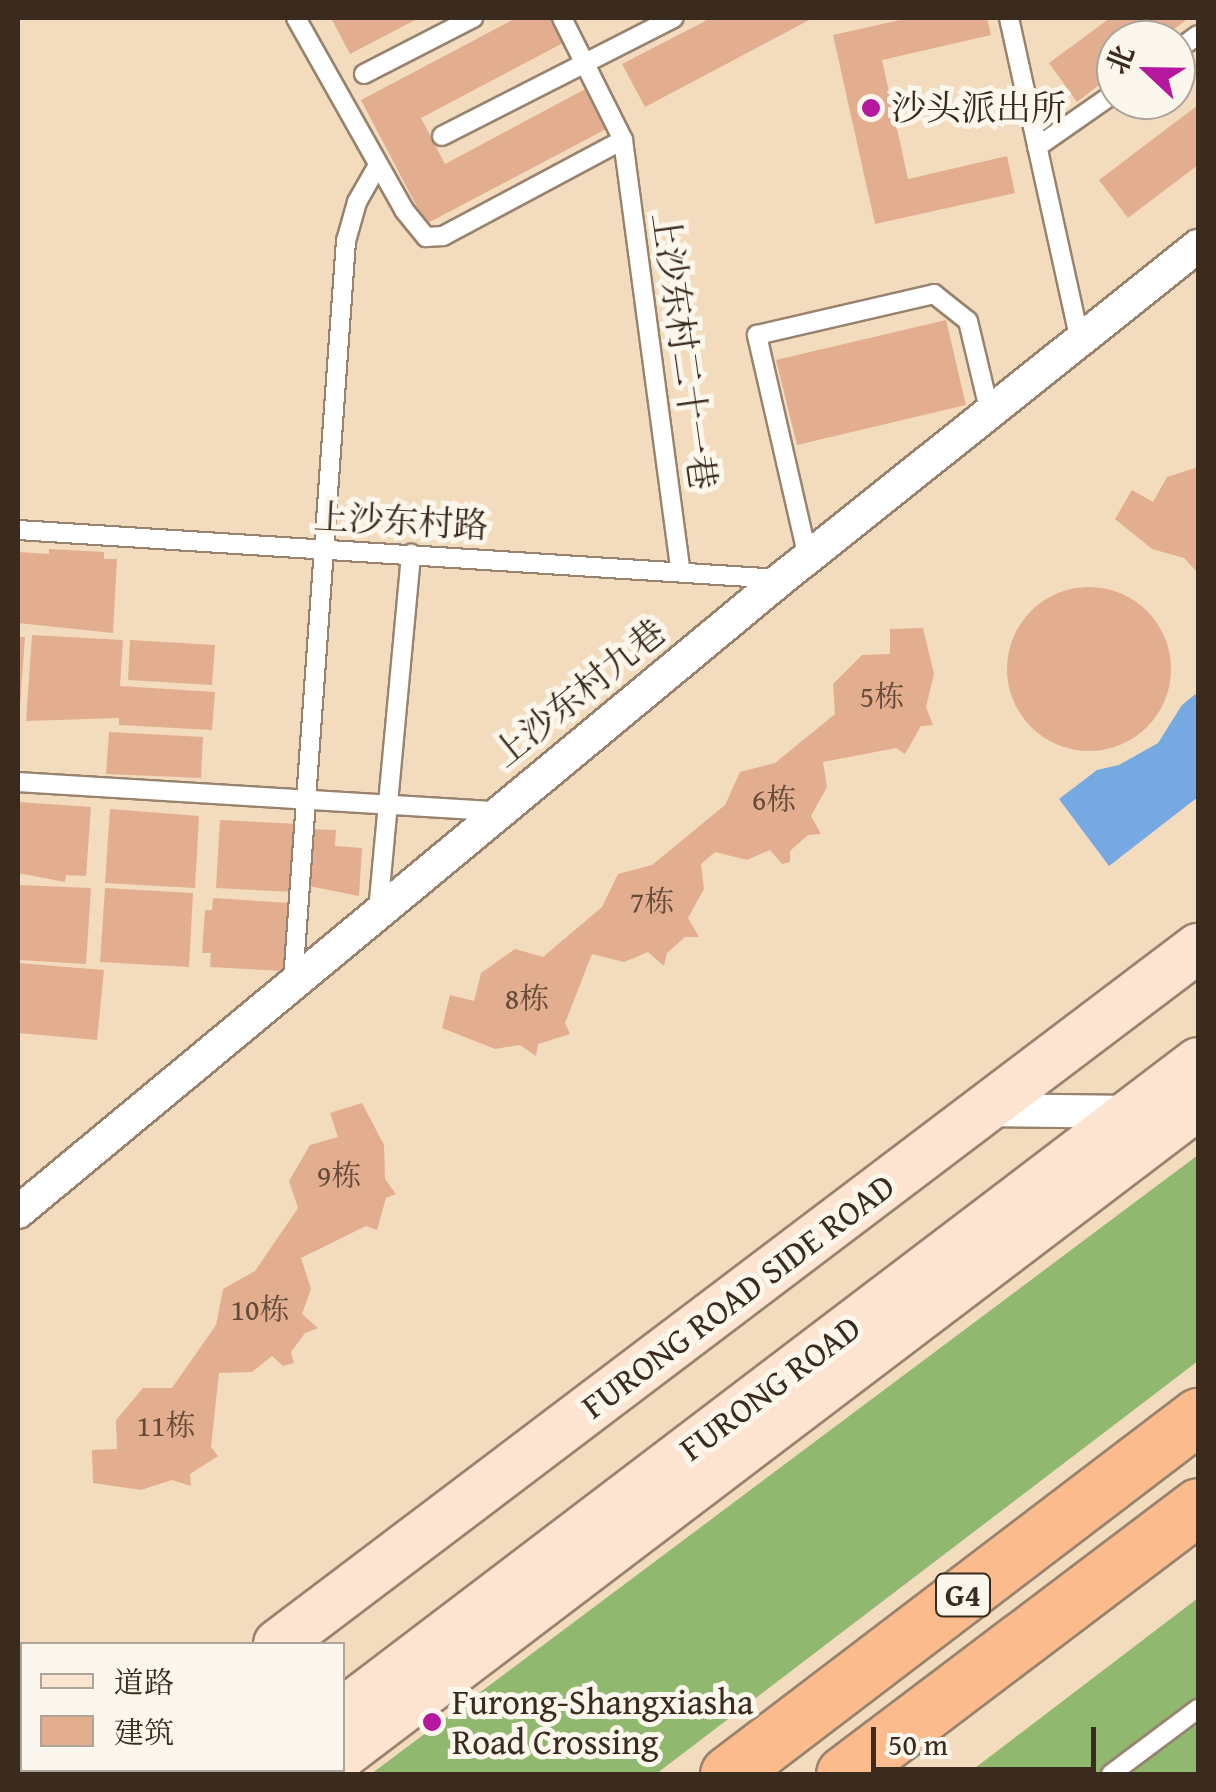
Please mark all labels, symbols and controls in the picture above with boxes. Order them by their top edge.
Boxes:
north arrow [1096,20,1196,120]
text: 北 [1095,39,1144,80]
place label: 沙头派出所 [891,87,1066,129]
marker: 沙头派出所 [860,97,882,119]
street label: 上沙东村二十一巷 [644,209,724,493]
street label: 上沙东村路 [313,495,489,547]
street label: 上沙东村九巷 [484,611,674,775]
house number: 5栋 [860,678,904,714]
house number: 6栋 [752,781,796,817]
house number: 7栋 [630,883,674,919]
house number: 8栋 [505,980,549,1016]
house number: 9栋 [317,1157,361,1193]
street label: FURONG ROAD SIDE ROAD [573,1165,903,1427]
house number: 10栋 [231,1291,289,1327]
street label: FURONG ROAD [671,1306,869,1470]
house number: 11栋 [137,1407,195,1443]
road number: G4 [933,1568,993,1622]
legend [20,1642,345,1772]
text: 道路 [114,1660,174,1704]
place label: Furong-Shangxiasha Road Crossing [452,1681,753,1763]
scale bar [876,1707,1101,1769]
text: 建筑 [114,1710,174,1754]
marker: Furong-Shangxiasha Road Crossing [421,1711,443,1733]
text: 50 m [888,1722,948,1766]

